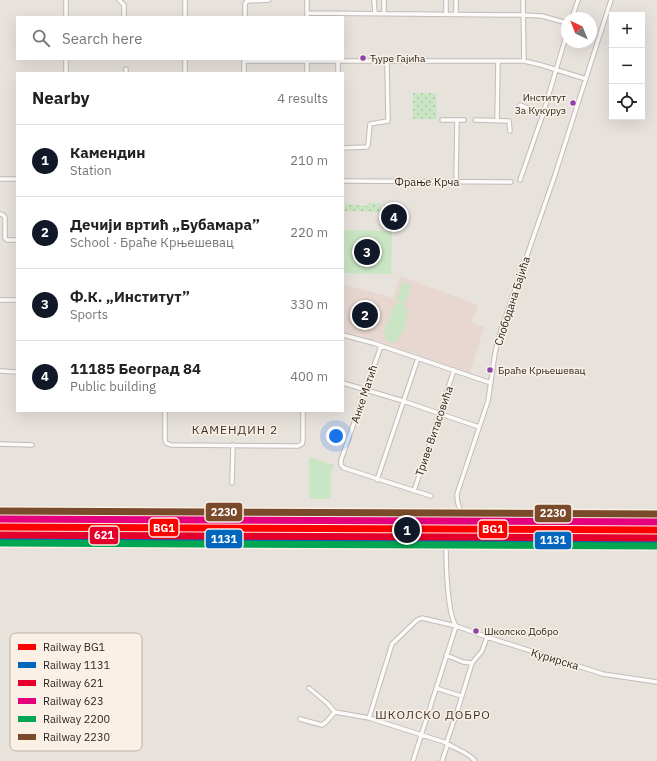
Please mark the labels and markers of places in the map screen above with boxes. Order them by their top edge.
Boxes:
place label: Ђуре Гајића [370,52,426,65]
marker: Ђуре Гајића [358,53,368,63]
place label: Институт За Кукуруз [515,91,566,117]
marker: Институт За Кукуруз [568,98,578,108]
pin: 4 [381,202,407,232]
pin: 3 [354,237,380,267]
pin: 2 [352,300,378,330]
place label: Браће Крњешевац [498,364,586,377]
marker: Браће Крњешевац [485,365,495,375]
pin: 1 [394,515,420,545]
place label: Школско Добро [484,625,559,638]
marker: Школско Добро [471,626,481,636]

